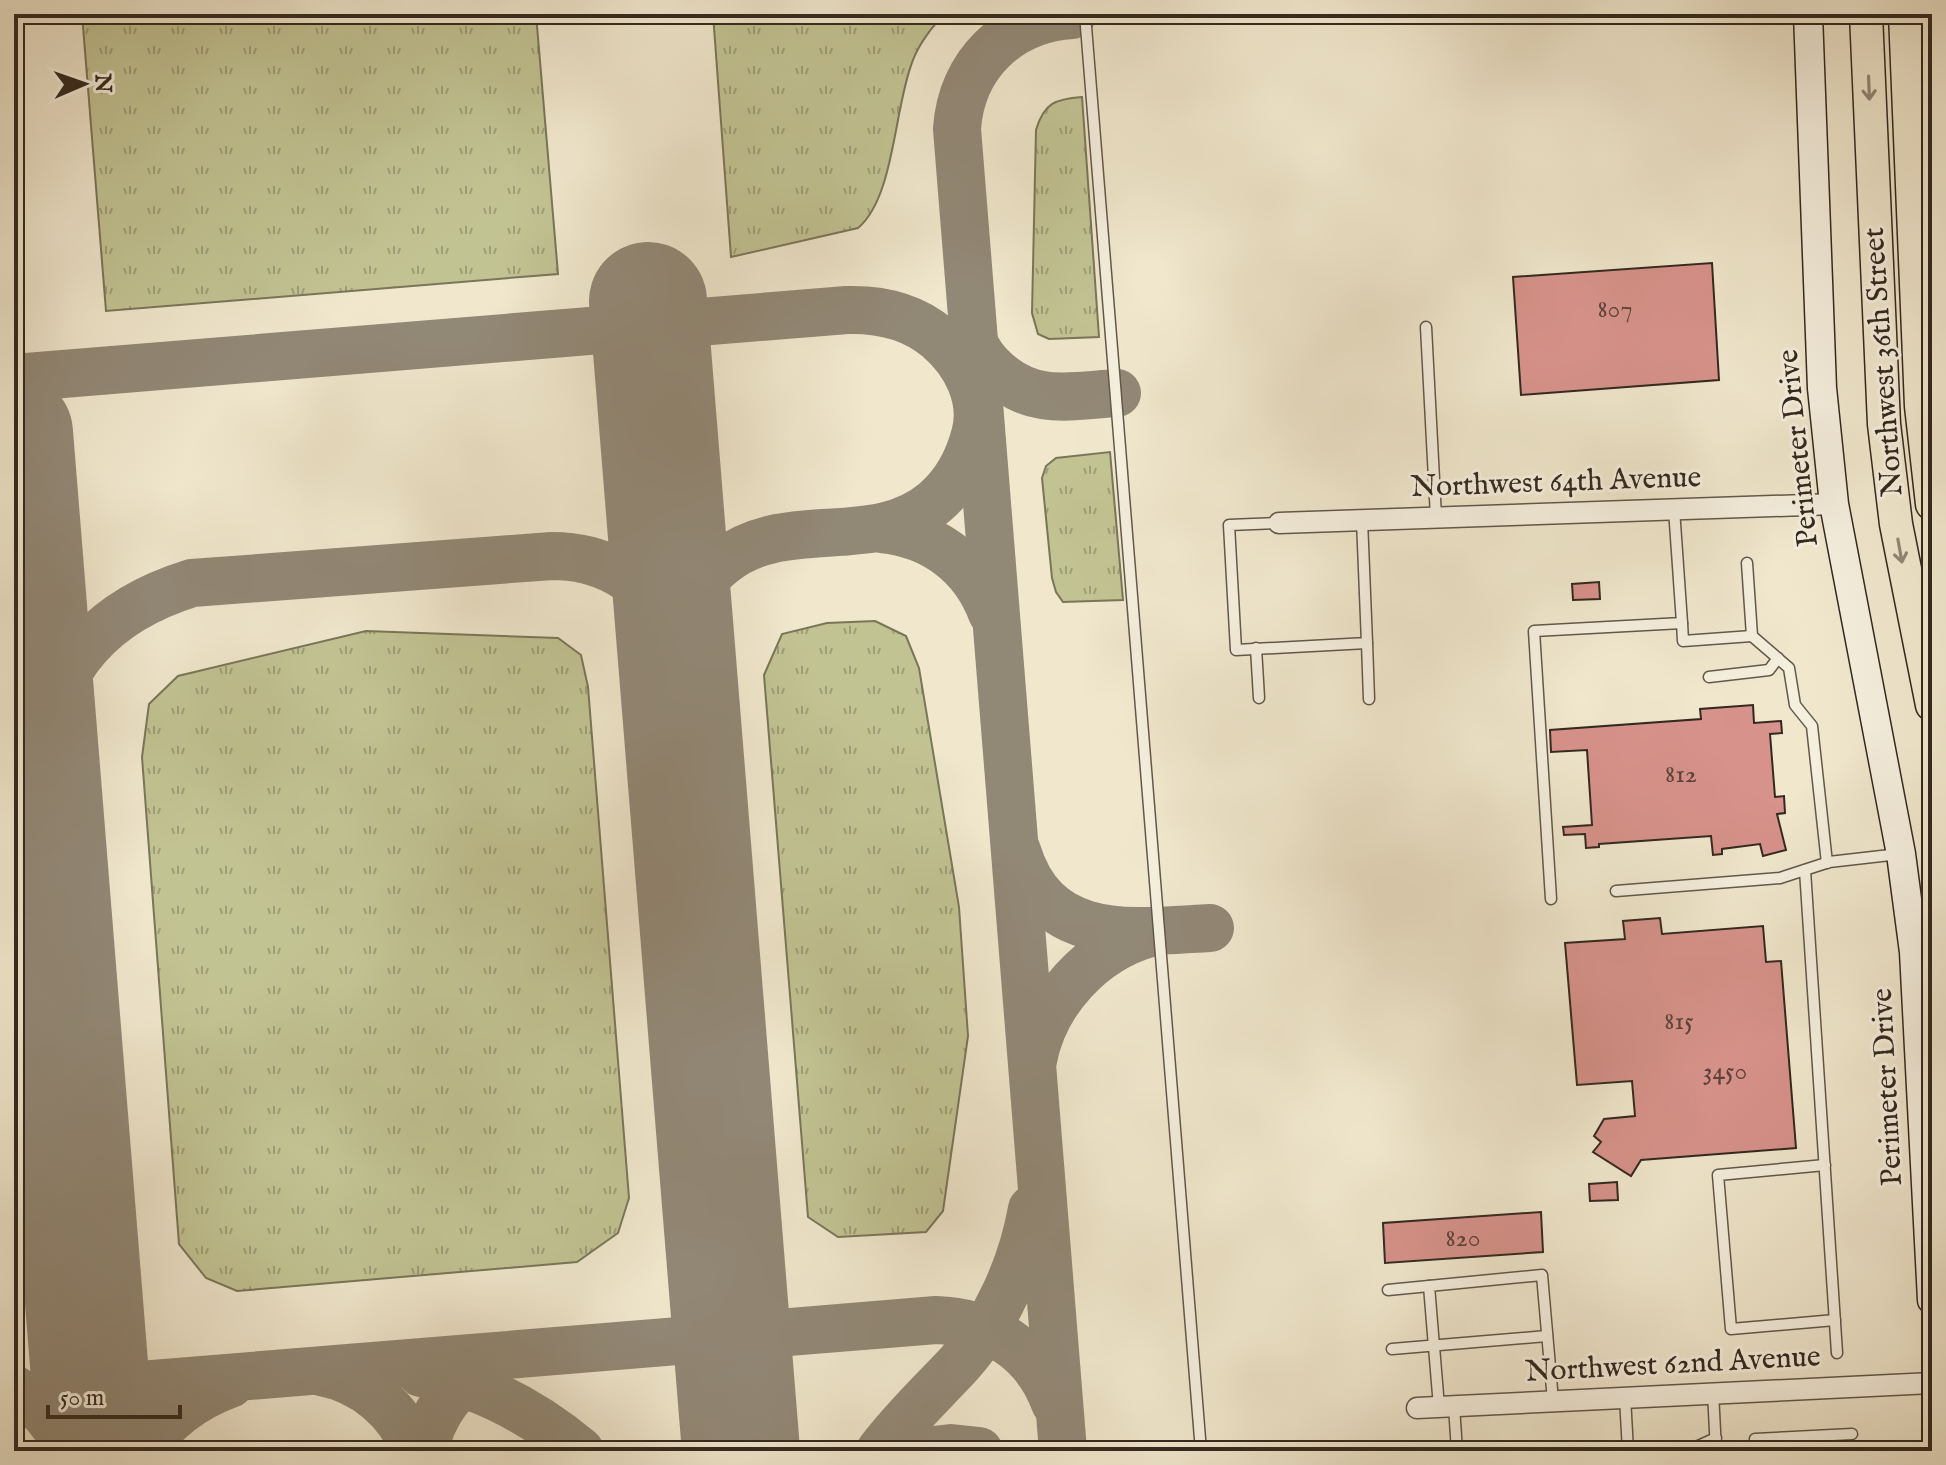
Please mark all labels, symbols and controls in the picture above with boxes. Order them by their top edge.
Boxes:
north arrow [44,44,124,124]
text: N [88,72,116,93]
one-way arrow [1862,74,1877,101]
street label: Northwest 36th Street [1856,226,1912,498]
house number: 807 [1597,293,1633,326]
street label: Perimeter Drive [1770,348,1828,548]
street label: Northwest 64th Avenue [1410,459,1702,507]
one-way arrow [1894,538,1909,563]
house number: 812 [1665,758,1697,791]
street label: Perimeter Drive [1864,987,1912,1187]
house number: 815 [1664,1005,1694,1038]
house number: 3450 [1703,1055,1747,1088]
house number: 820 [1445,1222,1481,1255]
street label: Northwest 62nd Avenue [1524,1338,1822,1392]
scale bar [48,1369,180,1419]
text: 50 m [60,1383,104,1414]

